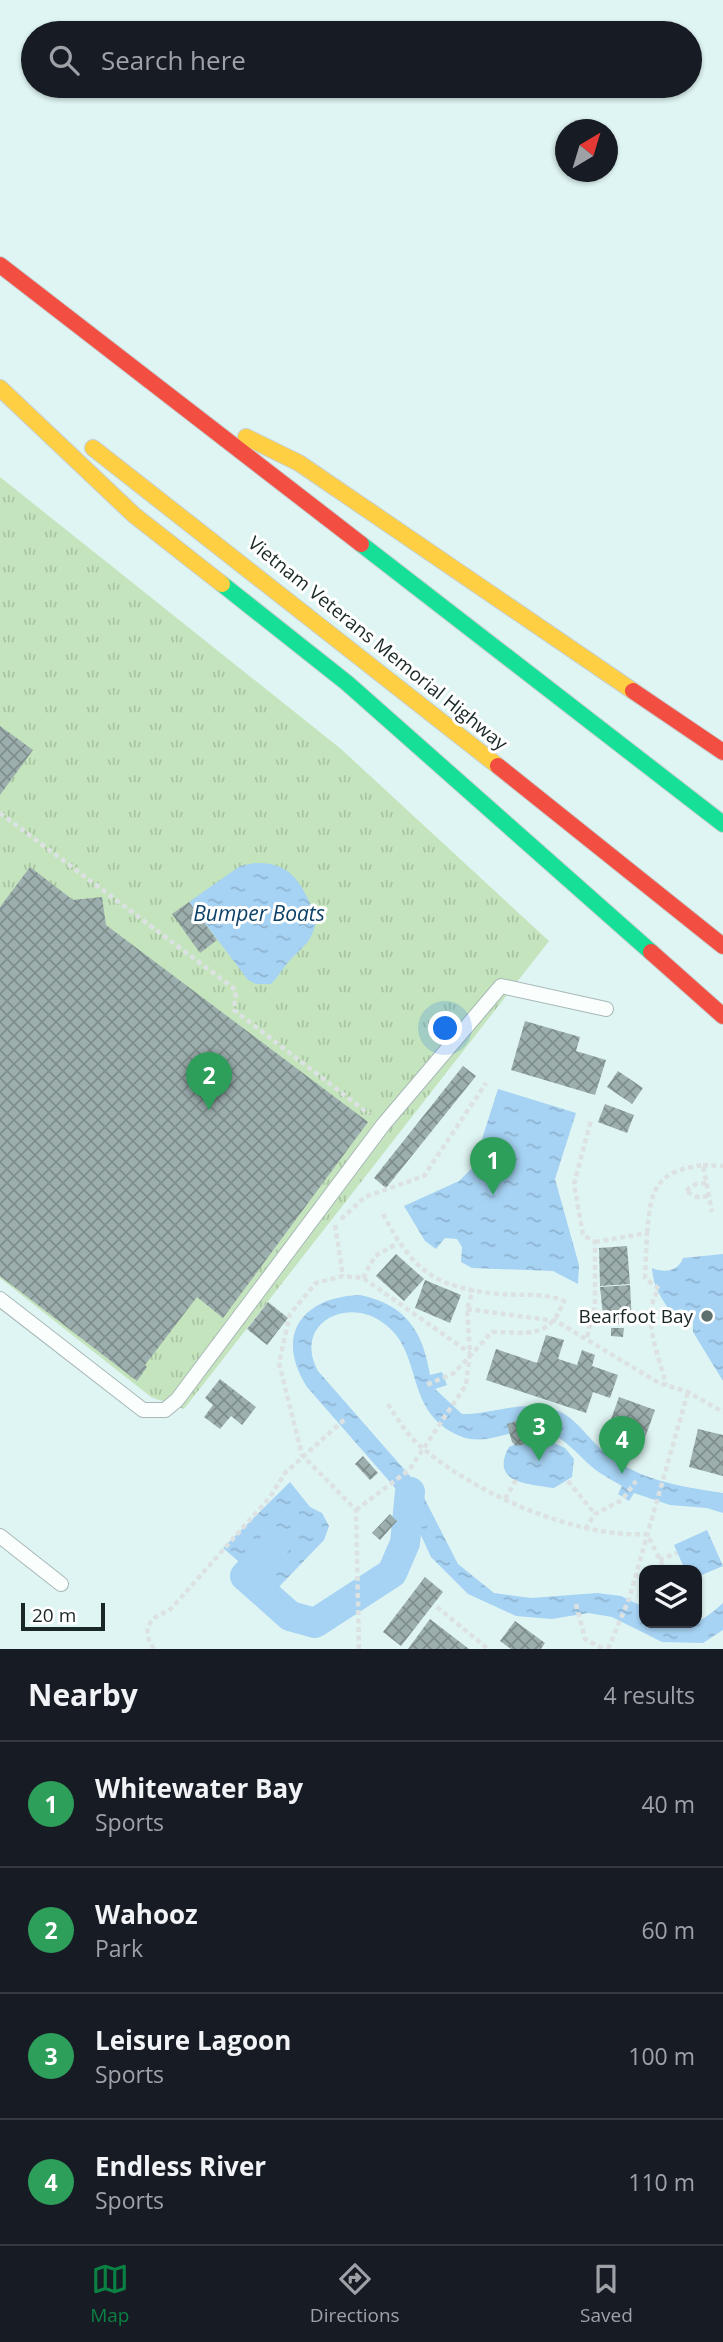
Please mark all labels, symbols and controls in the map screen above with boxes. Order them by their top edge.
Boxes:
search box [21,21,702,98]
icon: search [45,41,83,79]
text: Search here [101,42,246,78]
north arrow [555,119,618,182]
street label: Vietnam Veterans Memorial Highway [243,530,514,756]
water label: Bumper Boats [193,899,325,927]
your location [428,1011,462,1045]
pin: 2 [186,1052,232,1110]
pin: 1 [470,1137,516,1195]
place label: Bearfoot Bay [578,1303,693,1329]
marker: Bearfoot Bay [699,1308,715,1324]
pin: 3 [516,1403,562,1461]
pin: 4 [599,1416,645,1474]
map controls [639,1565,702,1628]
button: layers [639,1565,702,1628]
scale bar [21,1600,105,1632]
text: 20 m [32,1602,76,1628]
text: Nearby [28,1674,138,1715]
text: 4 results [604,1679,695,1711]
text: Whitewater Bay [95,1770,303,1806]
text: 1 [44,1788,58,1820]
text: 40 m [641,1788,695,1820]
text: Sports [95,1806,164,1838]
text: Wahooz [95,1896,198,1932]
text: 2 [44,1914,58,1946]
text: 60 m [641,1914,695,1946]
text: Park [95,1932,143,1964]
text: Leisure Lagoon [95,2022,291,2058]
text: 3 [44,2040,58,2072]
text: 100 m [628,2040,695,2072]
text: Sports [95,2058,164,2090]
text: Endless River [95,2148,266,2184]
text: 4 [44,2166,58,2198]
text: 110 m [628,2166,695,2198]
text: Sports [95,2184,164,2216]
tab: Map [90,2260,129,2328]
tab: Directions [310,2260,400,2328]
tab: Saved [580,2260,633,2328]

